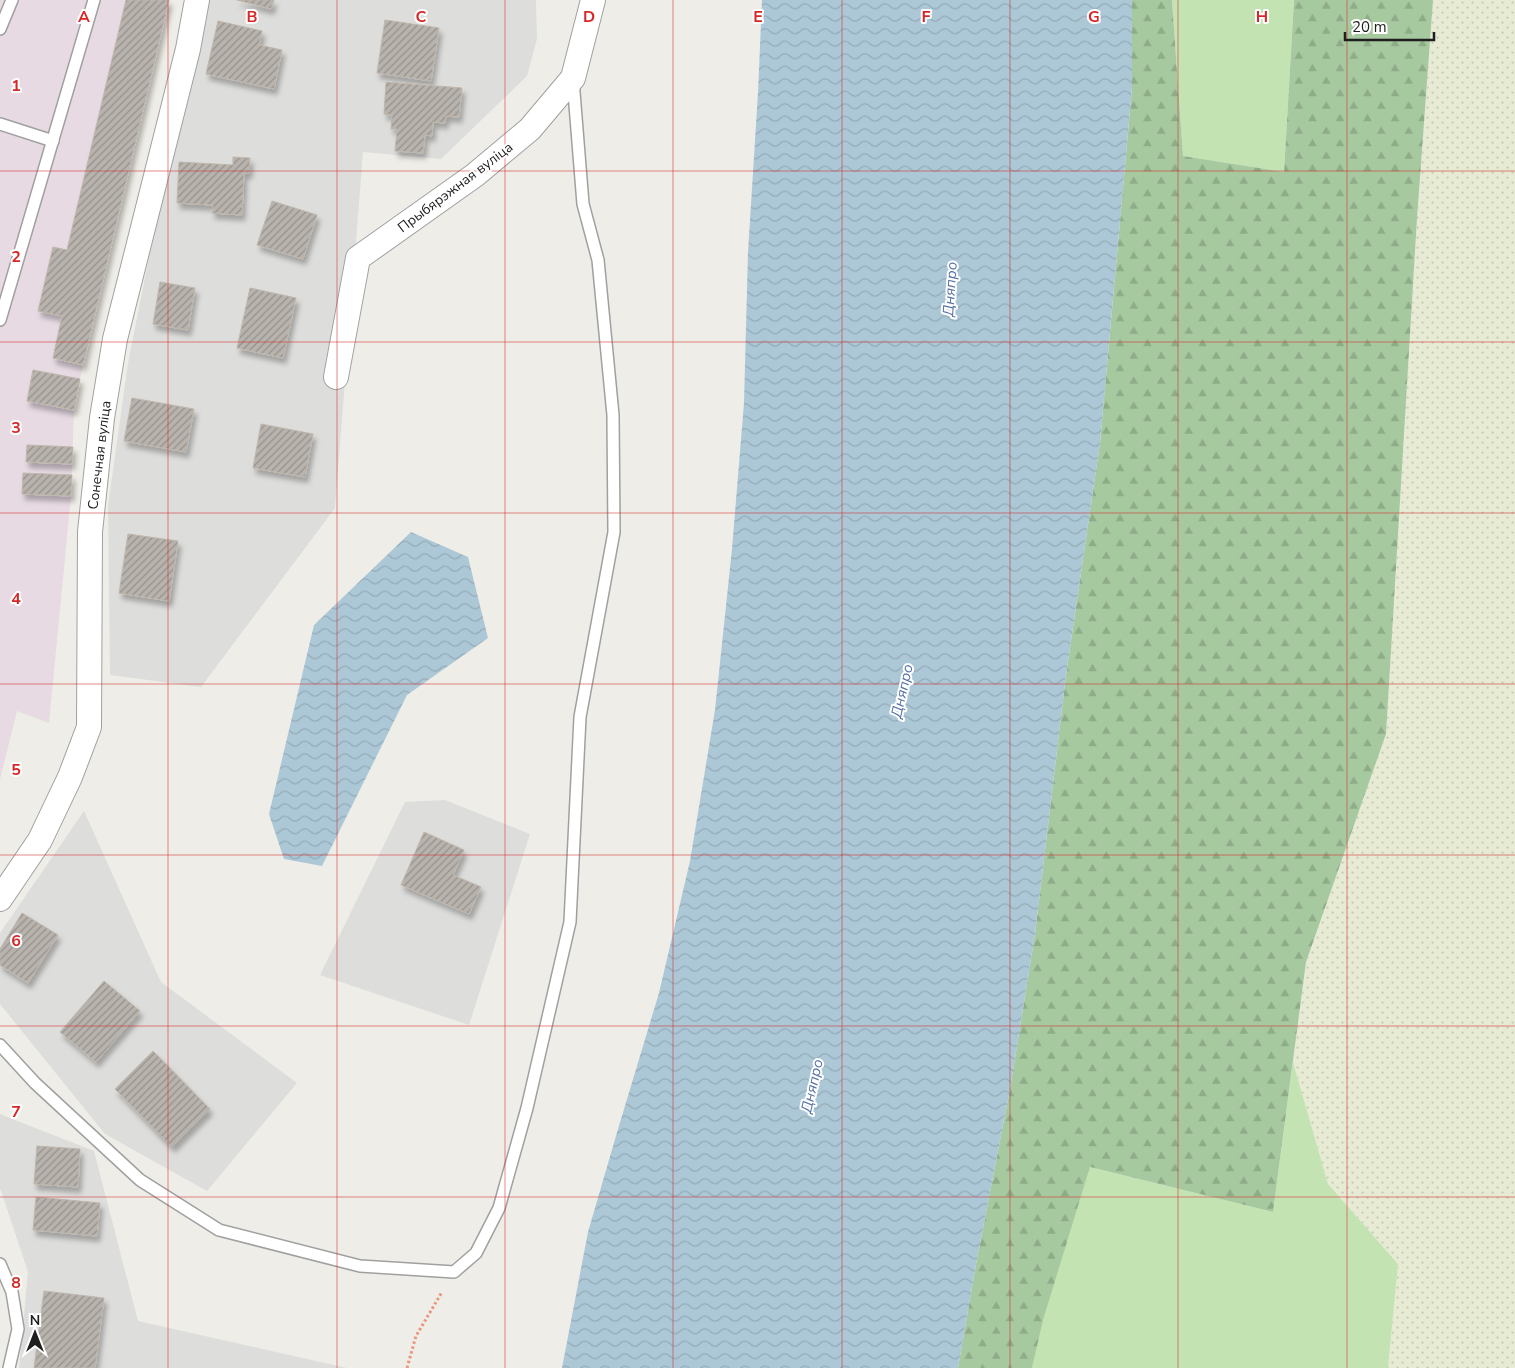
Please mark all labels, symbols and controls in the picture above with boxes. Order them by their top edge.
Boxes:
text: A [78,6,90,28]
text: B [246,6,258,28]
text: C [416,6,427,28]
text: D [583,6,595,28]
text: E [753,6,763,28]
text: F [922,6,931,28]
text: G [1088,6,1100,28]
text: H [1256,6,1268,28]
scale bar [1345,10,1434,42]
text: 20 m [1352,17,1387,37]
text: 1 [11,75,21,97]
street label: Прыбярэжная вуліца [394,138,517,237]
text: 2 [11,246,21,268]
water label: Дняпро [938,261,962,318]
street label: Сонечная вуліца [83,400,116,511]
text: 3 [11,417,21,439]
text: 4 [11,588,21,610]
water label: Дняпро [886,662,918,721]
text: 5 [11,759,21,781]
text: 6 [11,930,21,952]
water label: Дняпро [796,1057,828,1116]
text: 7 [11,1101,21,1123]
text: 8 [11,1272,21,1294]
north arrow [10,1308,60,1358]
text: N [30,1311,40,1330]

